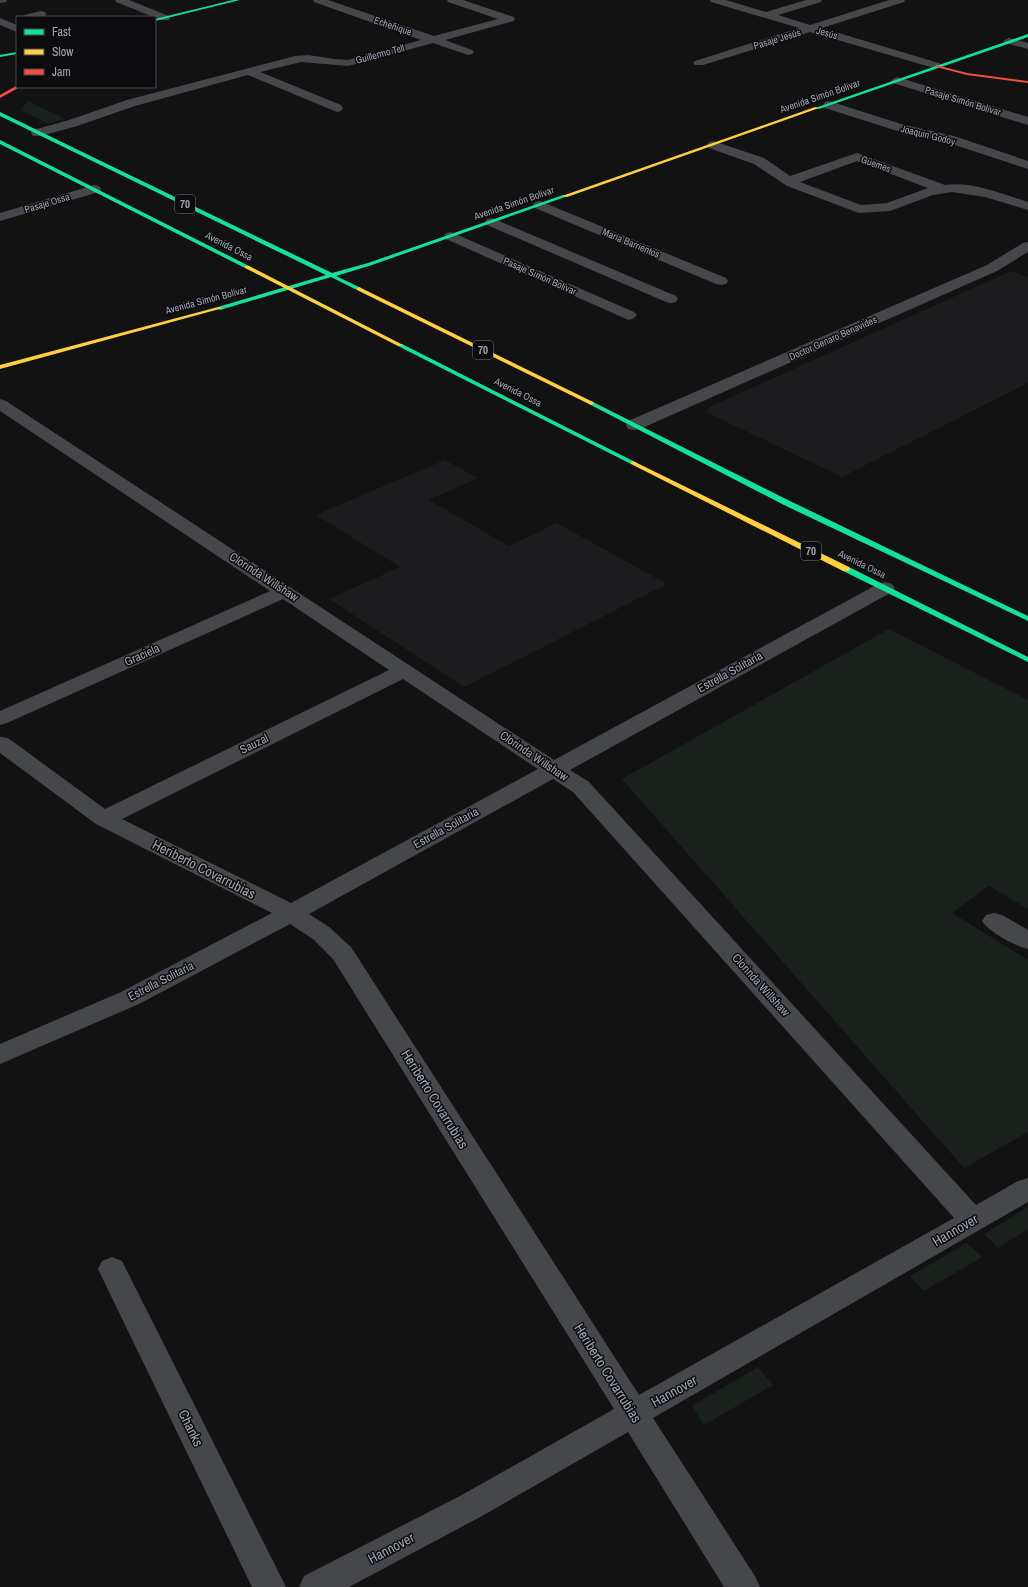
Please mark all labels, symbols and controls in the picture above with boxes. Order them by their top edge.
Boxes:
street label: Echeñique [372,13,414,39]
legend [16,16,156,88]
text: Fast [52,24,71,40]
street label: Jesús [815,24,839,42]
street label: Pasaje Jesús [752,26,802,52]
street label: Guillermo Tell [354,41,406,67]
text: Slow [52,44,74,60]
text: Jam [52,64,71,80]
street label: Avenida Simón Bolívar [777,76,862,116]
street label: Pasaje Simón Bolívar [923,83,1003,119]
street label: Joaquín Godoy [899,122,957,148]
street label: Güemes [859,153,893,175]
street label: Avenida Simón Bolívar [471,183,556,223]
street label: Pasaje Ossa [23,190,72,216]
road number: 70 [175,195,195,213]
street label: María Barrientos [600,225,662,261]
street label: Avenida Ossa [202,228,255,264]
street label: Pasaje Simón Bolívar [501,254,579,298]
street label: Avenida Simón Bolívar [163,283,248,317]
street label: Doctor Genaro Benavides [787,313,879,363]
road number: 70 [473,341,493,359]
street label: Avenida Ossa [491,374,544,410]
road number: 70 [801,542,821,560]
street label: Avenida Ossa [835,546,888,581]
street label: Clorinda Willshaw [226,549,302,606]
street label: Graciela [122,640,163,670]
street label: Estrella Solitaria [695,647,766,696]
street label: Clorinda Willshaw [497,727,572,785]
street label: Sauzal [237,730,271,758]
street label: Estrella Solitaria [411,803,482,852]
street label: Heriberto Covarrubias [149,835,259,903]
street label: Clorinda Willshaw [729,950,794,1020]
street label: Estrella Solitaria [125,957,197,1005]
street label: Heriberto Covarrubias [397,1046,473,1152]
street label: Hannover [929,1210,981,1250]
street label: Heriberto Covarrubias [570,1320,646,1426]
street label: Hannover [648,1371,700,1411]
street label: Chanks [174,1407,208,1450]
street label: Hannover [365,1528,417,1568]

